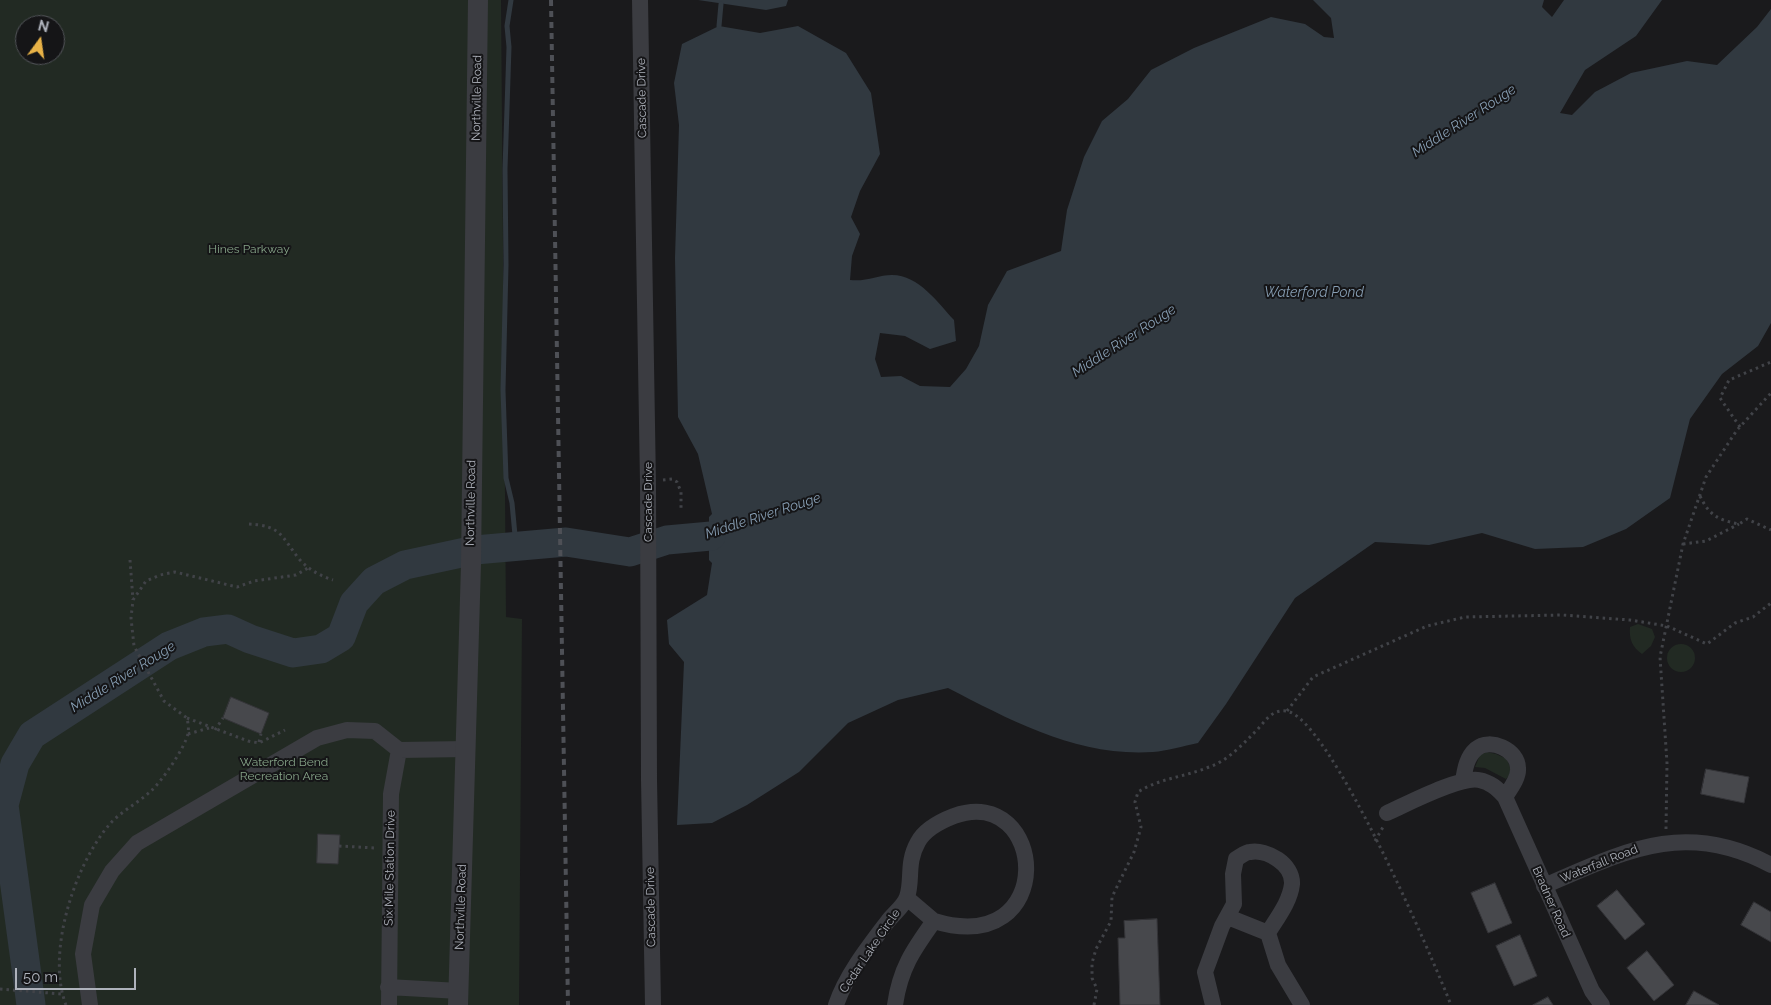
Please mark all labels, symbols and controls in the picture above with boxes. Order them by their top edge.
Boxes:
north arrow [15,15,65,65]
text: N [36,17,51,35]
street label: Northville Road [469,55,485,141]
street label: Cascade Drive [634,58,650,138]
water label: Middle River Rouge [1409,81,1519,161]
park label: Hines Parkway [208,242,290,256]
water label: Waterford Pond [1264,285,1364,301]
water label: Middle River Rouge [1069,301,1179,381]
street label: Northville Road [463,460,479,546]
street label: Cascade Drive [641,462,655,542]
water label: Middle River Rouge [703,489,823,543]
water label: Middle River Rouge [67,638,179,716]
park label: Waterford Bend Recreation Area [240,755,328,783]
street label: Six Mile Station Drive [382,810,398,926]
street label: Waterfall Road [1558,842,1640,886]
street label: Northville Road [452,864,470,950]
street label: Bradner Road [1529,864,1573,940]
street label: Cascade Drive [643,867,659,947]
street label: Cedar Lake Circle [837,906,903,996]
scale bar [18,958,139,990]
text: 50 m [23,968,58,986]

